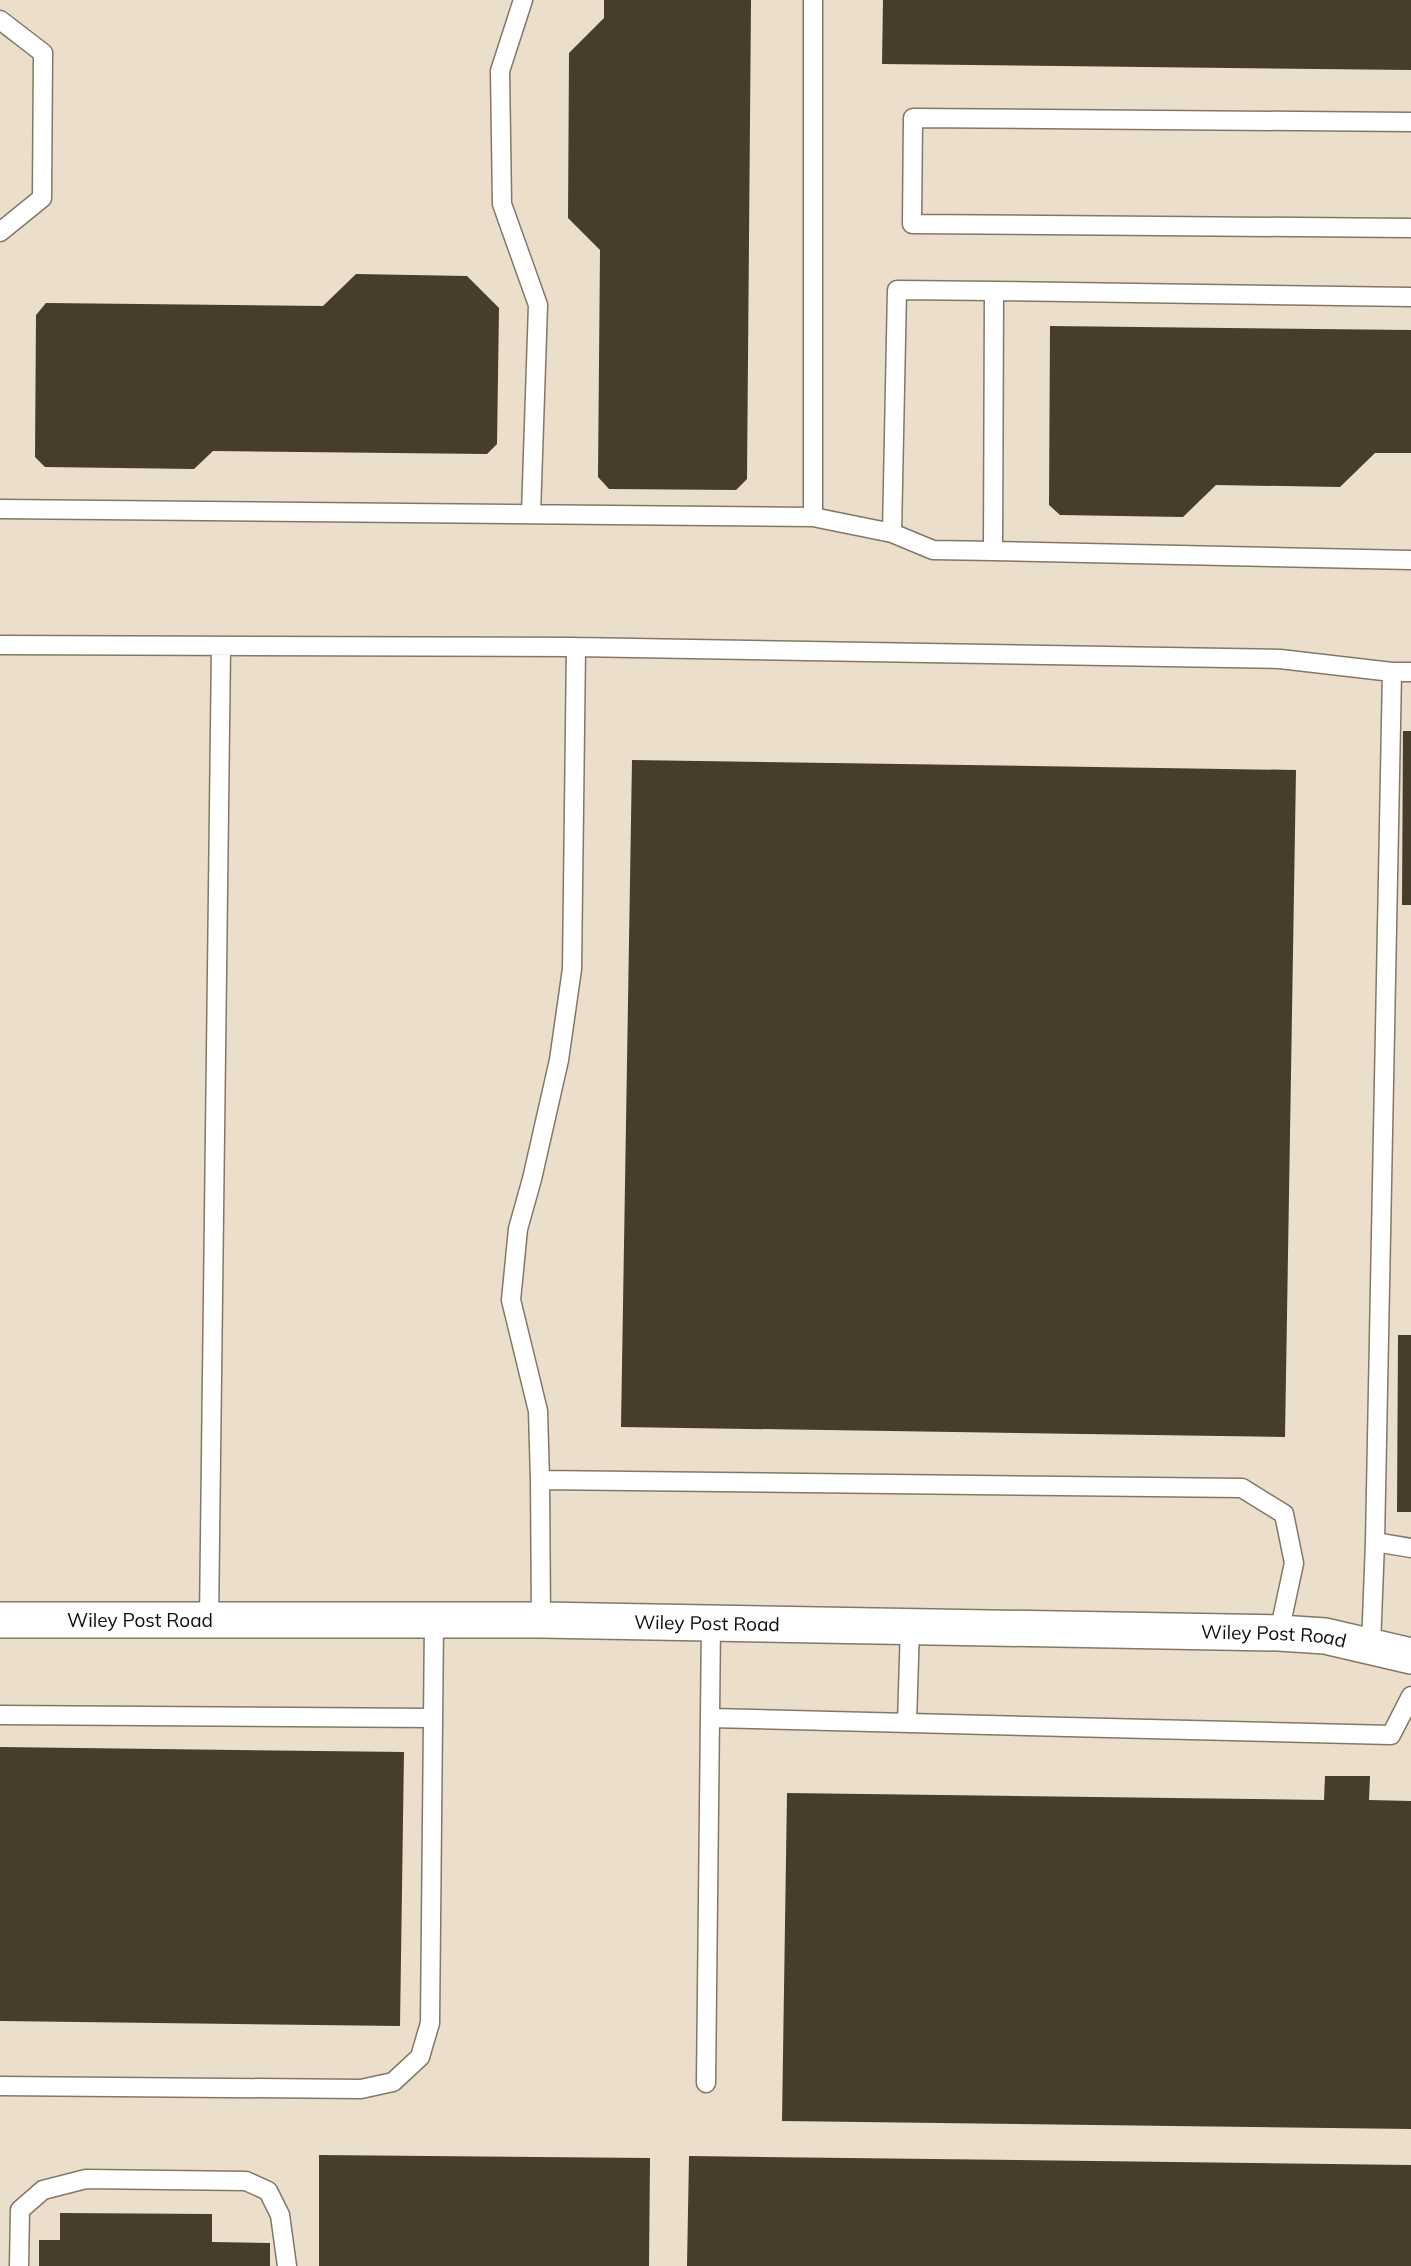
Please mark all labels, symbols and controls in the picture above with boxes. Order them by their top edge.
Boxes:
street label: Wiley Post Road [67,1608,213,1632]
street label: Wiley Post Road [634,1610,780,1636]
street label: Wiley Post Road [1201,1620,1349,1653]

